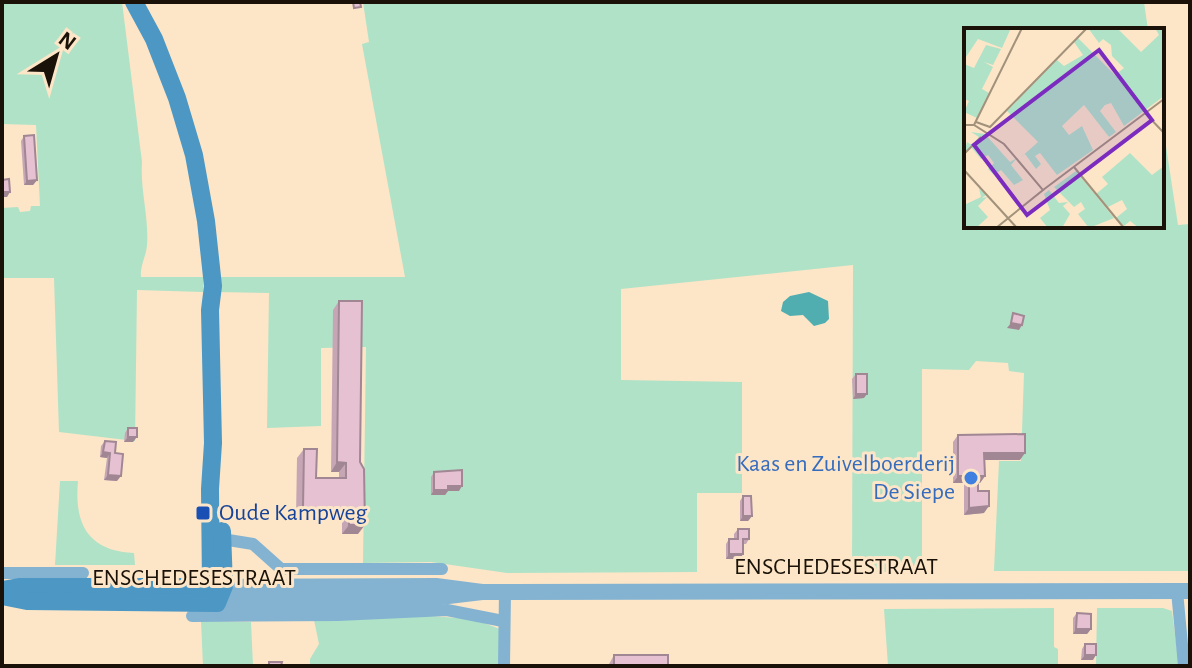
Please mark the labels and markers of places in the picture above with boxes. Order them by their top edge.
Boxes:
place label: Kaas en Zuivelboerderij De Siepe [736,452,955,504]
marker: Kaas en Zuivelboerderij De Siepe [962,469,980,487]
place label: Oude Kampweg [219,501,367,525]
marker: Oude Kampweg [194,504,212,522]

